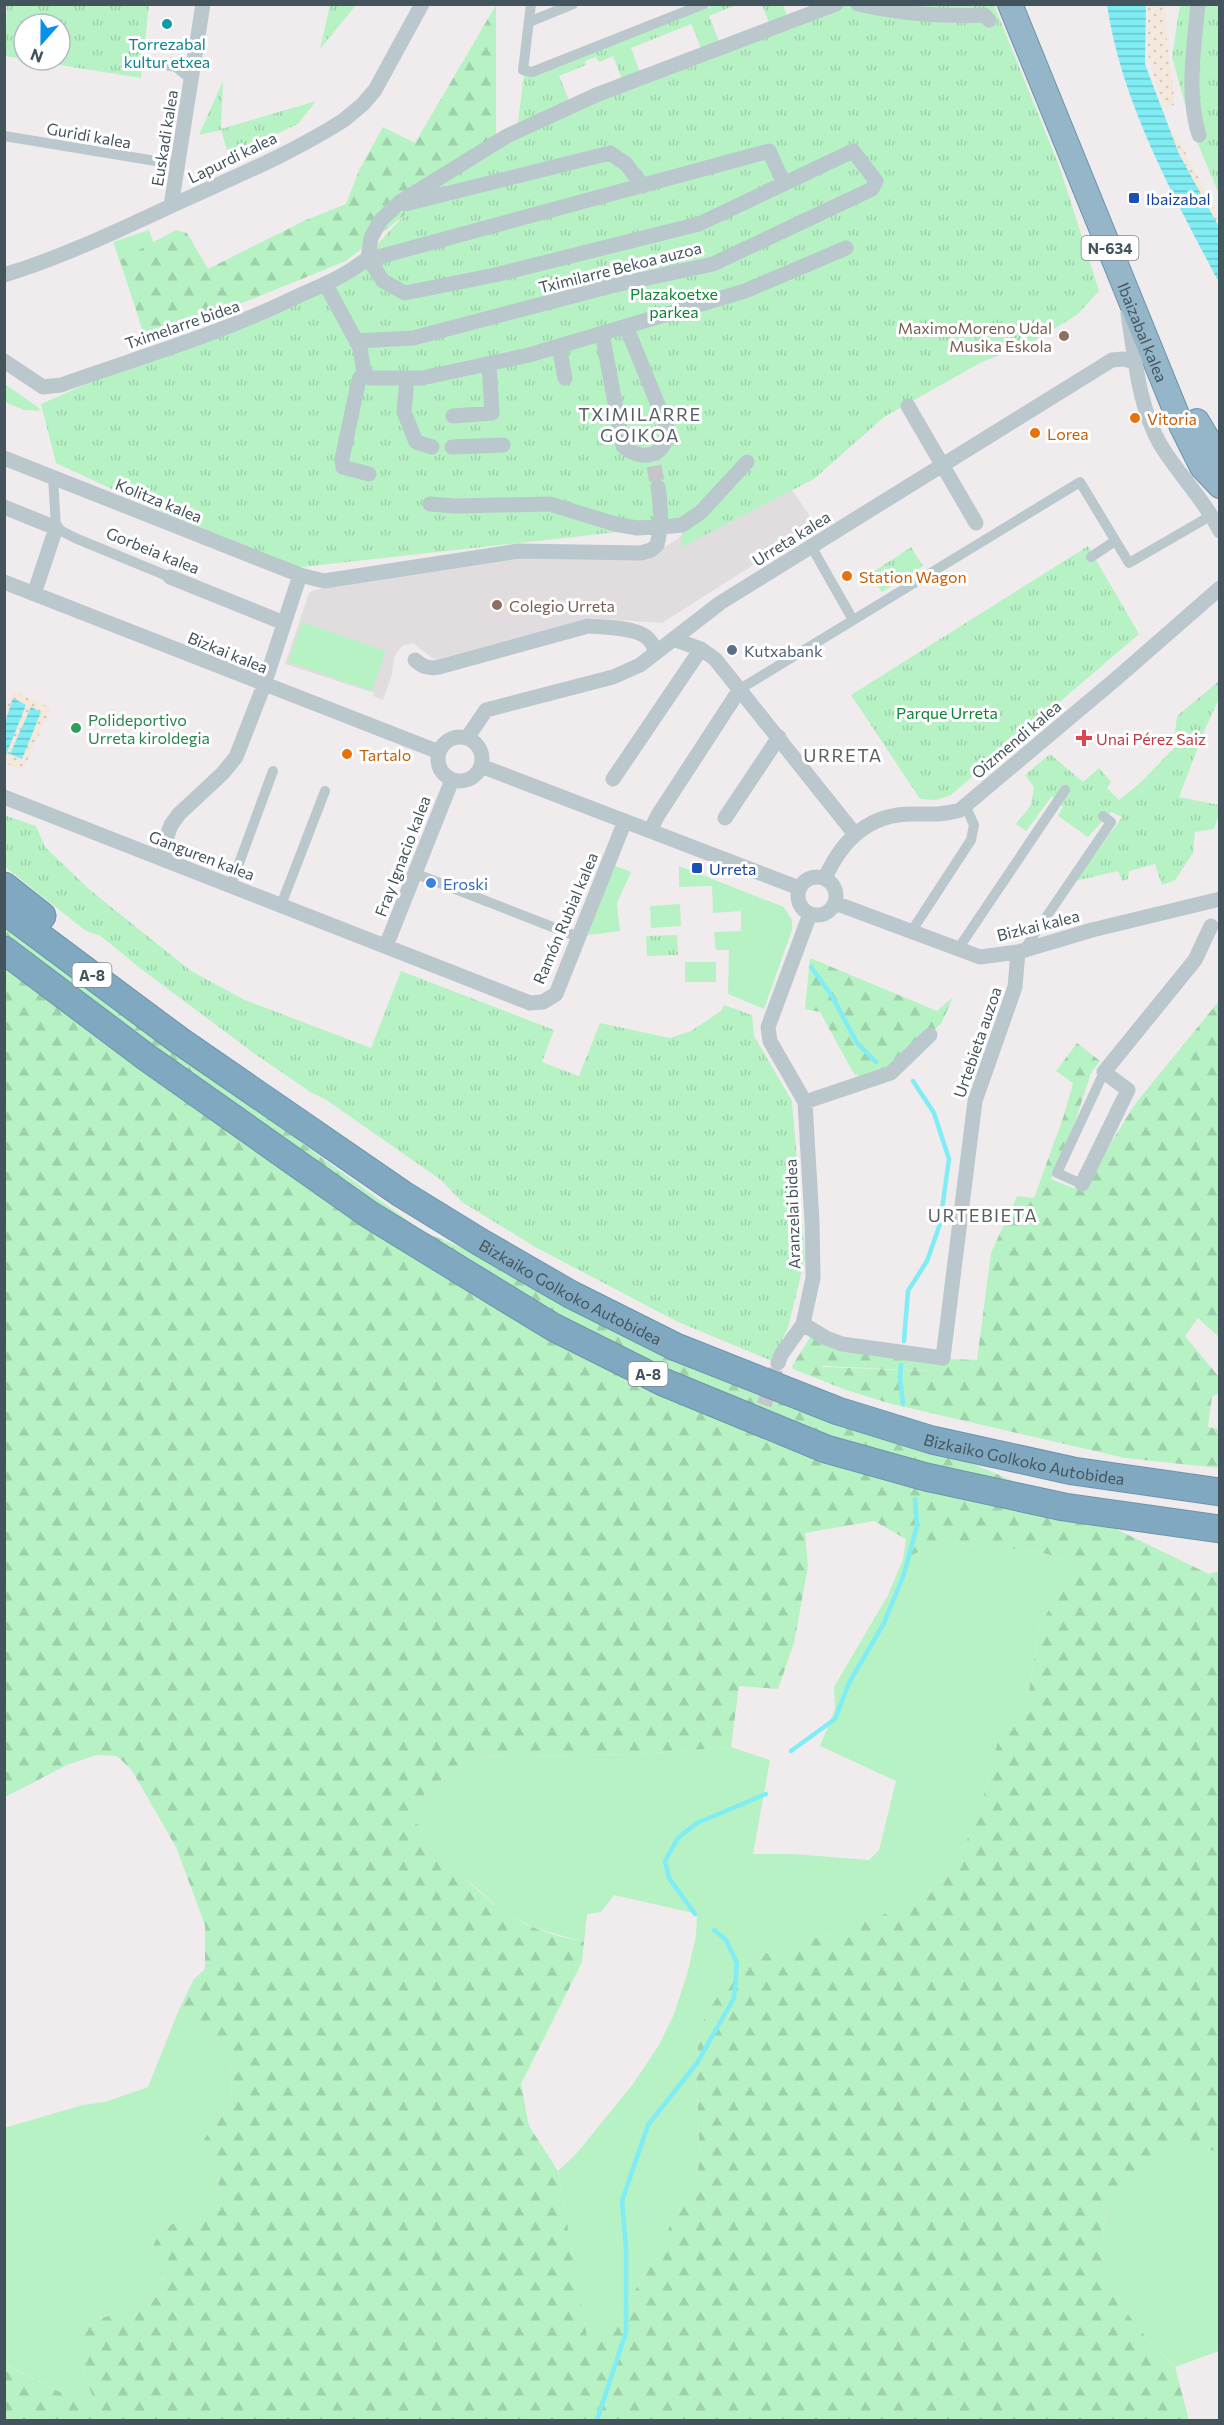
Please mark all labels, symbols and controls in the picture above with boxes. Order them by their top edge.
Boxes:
north arrow [12,12,72,72]
marker: Torrezabal kultur etxea [160,17,174,31]
place label: Torrezabal kultur etxea [124,34,210,71]
text: N [27,45,45,67]
street label: Euskadi kalea [147,89,181,187]
street label: Guridi kalea [45,118,133,152]
street label: Lapurdi kalea [185,127,279,187]
place label: Ibaizabal [1146,189,1211,208]
marker: Ibaizabal [1127,191,1141,205]
road number: N-634 [1082,236,1138,260]
street label: Tximilarre Bekoa auzoa [537,238,703,296]
street label: Ibaizabal kalea [1115,279,1172,384]
park label: Plazakoetxe parkea [630,284,718,321]
street label: Tximelarre bidea [122,295,242,353]
place label: MaximoMoreno Udal Musika Eskola [898,318,1052,355]
marker: MaximoMoreno Udal Musika Eskola [1057,329,1071,343]
district label: TXIMILARRE GOIKOA [578,403,702,446]
place label: Vitoria [1147,409,1197,428]
marker: Vitoria [1128,411,1142,425]
place label: Lorea [1047,424,1089,443]
marker: Lorea [1028,426,1042,440]
street label: Kolitza kalea [113,474,205,526]
street label: Urreta kalea [748,507,834,569]
street label: Gorbeia kalea [104,523,202,577]
place label: Station Wagon [859,567,967,586]
marker: Station Wagon [840,569,854,583]
place label: Colegio Urreta [509,596,615,615]
marker: Colegio Urreta [490,598,504,612]
street label: Bizkai kalea [185,627,271,677]
place label: Kutxabank [744,641,823,660]
marker: Kutxabank [725,643,739,657]
street label: Oizmendi kalea [967,696,1065,782]
park label: Parque Urreta [896,703,998,722]
place label: Polideportivo Urreta kiroldegia [88,710,210,747]
marker: Polideportivo Urreta kiroldegia [69,721,83,735]
place label: Unai Pérez Saiz [1096,729,1206,748]
marker: Unai Pérez Saiz [1077,731,1091,745]
district label: URRETA [803,744,883,766]
place label: Tartalo [359,745,411,764]
marker: Tartalo [340,747,354,761]
street label: Fray Ignacio kalea [370,793,434,919]
street label: Ganguren kalea [147,826,257,884]
street label: Ramón Rubial kalea [529,849,601,987]
place label: Urreta [709,859,756,878]
marker: Urreta [690,861,704,875]
place label: Eroski [443,874,488,893]
marker: Eroski [424,876,438,890]
street label: Bizkai kalea [995,906,1081,944]
road number: A-8 [72,963,112,987]
street label: Urtebieta auzoa [949,984,1005,1100]
street label: Aranzelai bidea [781,1158,803,1270]
district label: URTEBIETA [928,1204,1038,1226]
street label: Bizkaiko Golkoko Autobidea [476,1234,665,1348]
road number: A-8 [628,1362,668,1386]
street label: Bizkaiko Golkoko Autobidea [922,1429,1126,1488]

